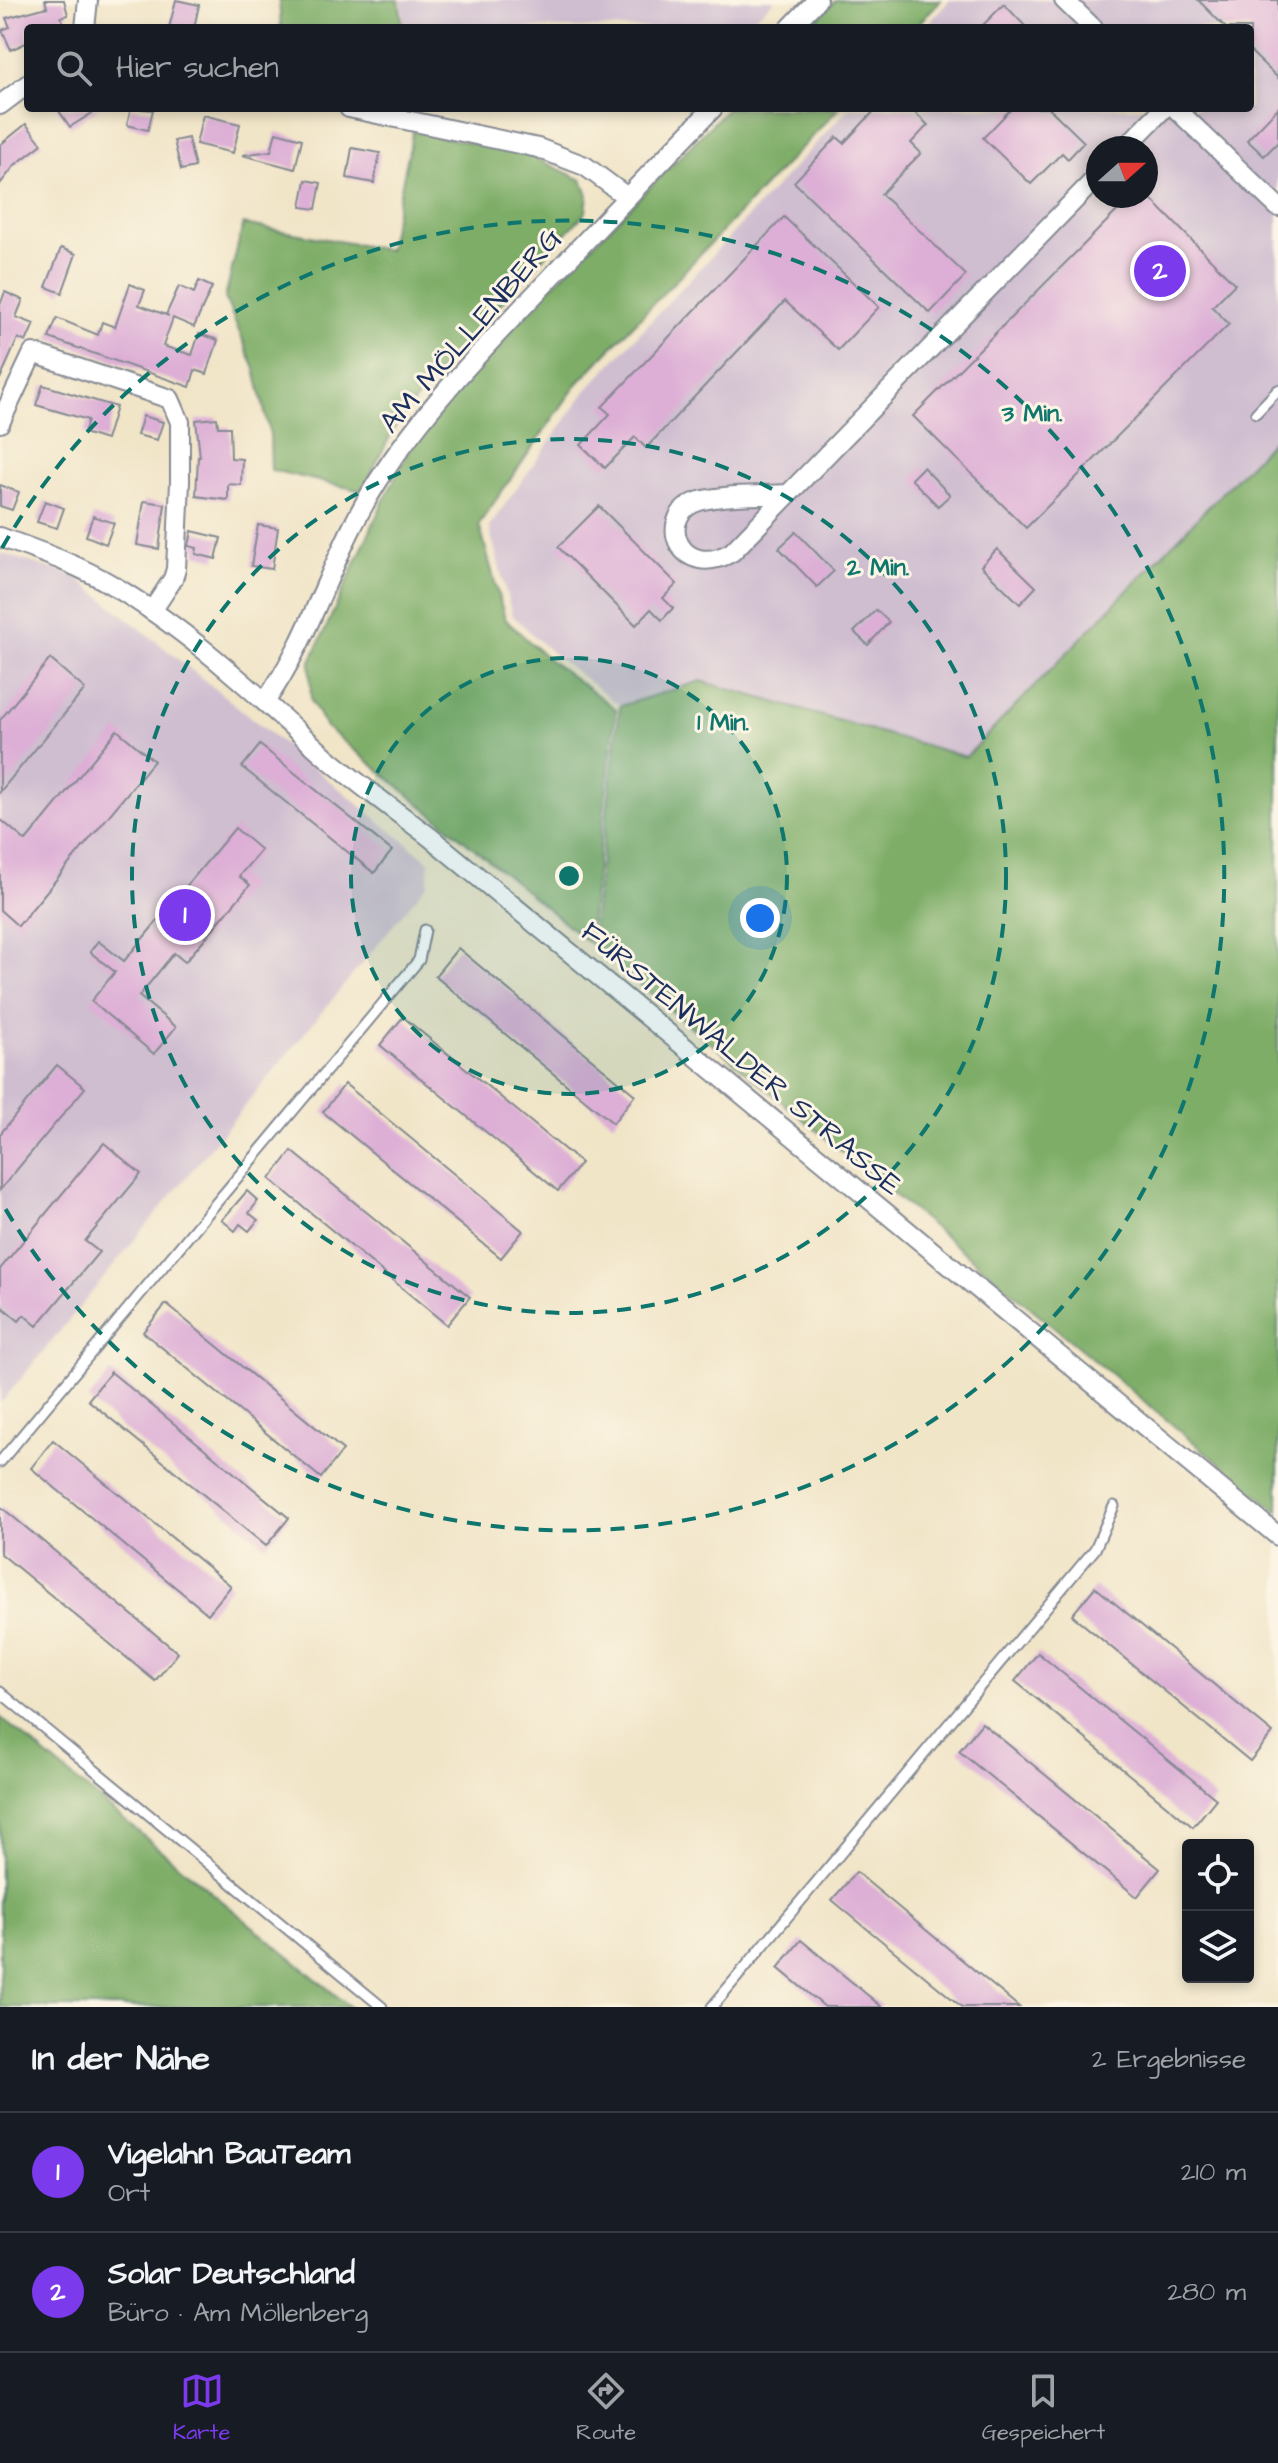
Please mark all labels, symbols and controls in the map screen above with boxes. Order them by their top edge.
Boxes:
search box [24,24,1254,112]
icon: search [52,46,96,90]
text: Hier suchen [116,47,279,89]
north arrow [1086,136,1158,208]
street label: AM MÖLLENBERG [370,218,572,443]
pin: 2 [1134,241,1186,301]
text: 3 Min. [1001,397,1062,431]
text: 2 Min. [846,551,909,585]
text: 1 Min. [697,706,749,740]
centre of rings [555,862,583,890]
pin: 1 [159,885,211,945]
your location [740,898,780,938]
street label: FÜRSTENWALDER STRASSE [572,912,911,1206]
map controls [1182,1839,1254,1983]
button: locate [1182,1839,1254,1911]
button: layers [1182,1911,1254,1983]
text: In der Nähe [32,2035,210,2083]
text: 2 Ergebnisse [1092,2041,1246,2077]
text: Vigelahn BauTeam [108,2133,350,2175]
text: 1 [56,2154,60,2190]
text: 210 m [1181,2154,1246,2190]
text: Ort [108,2175,150,2211]
text: Solar Deutschland [108,2253,355,2295]
text: 2 [51,2274,65,2310]
text: 280 m [1167,2274,1246,2310]
text: Büro · Am Möllenberg [108,2295,368,2331]
tab: Karte [173,2369,230,2448]
tab: Route [576,2369,636,2448]
tab: Gespeichert [982,2369,1105,2448]

